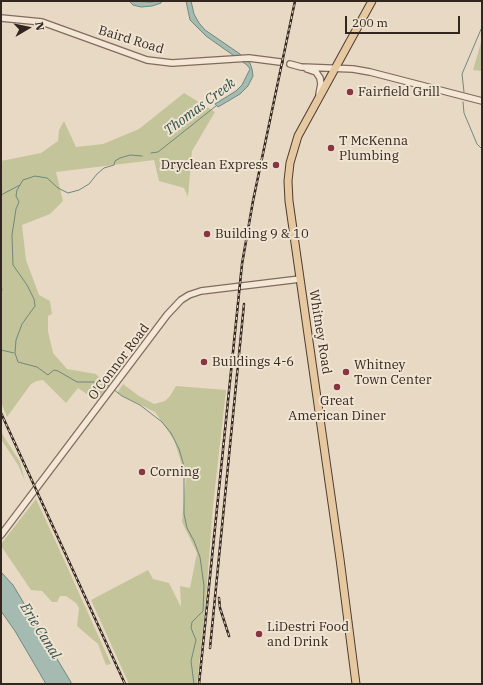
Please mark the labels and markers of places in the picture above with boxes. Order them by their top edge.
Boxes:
place label: Fairfield Grill [358,84,440,100]
marker: Fairfield Grill [345,87,355,97]
place label: T McKenna Plumbing [339,133,408,164]
marker: T McKenna Plumbing [326,143,336,153]
place label: Dryclean Express [161,157,268,173]
marker: Dryclean Express [271,160,281,170]
place label: Building 9 & 10 [215,226,309,242]
marker: Building 9 & 10 [202,229,212,239]
place label: Buildings 4-6 [212,354,294,370]
marker: Buildings 4-6 [199,357,209,367]
place label: Whitney Town Center [354,357,431,388]
marker: Whitney Town Center [341,367,351,377]
marker: Great American Diner [332,382,342,392]
place label: Great American Diner [288,393,386,424]
place label: Corning [150,464,199,480]
marker: Corning [137,467,147,477]
place label: LiDestri Food and Drink [267,619,349,650]
marker: LiDestri Food and Drink [254,629,264,639]

